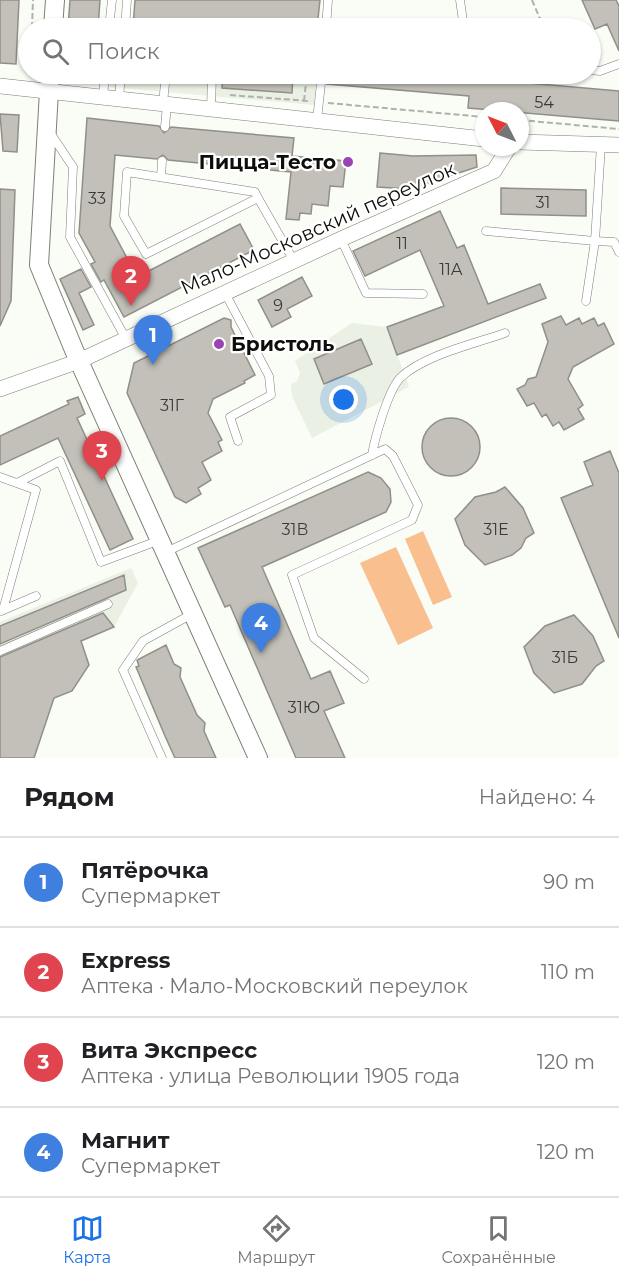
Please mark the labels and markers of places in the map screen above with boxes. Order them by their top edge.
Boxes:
place label: Пицца-Тесто [199,150,336,174]
marker: Пицца-Тесто [341,155,355,169]
pin: 2 [112,256,150,306]
pin: 1 [134,316,172,365]
place label: Бристоль [231,332,334,356]
marker: Бристоль [212,337,226,351]
pin: 3 [82,432,122,481]
pin: 4 [242,604,280,653]

